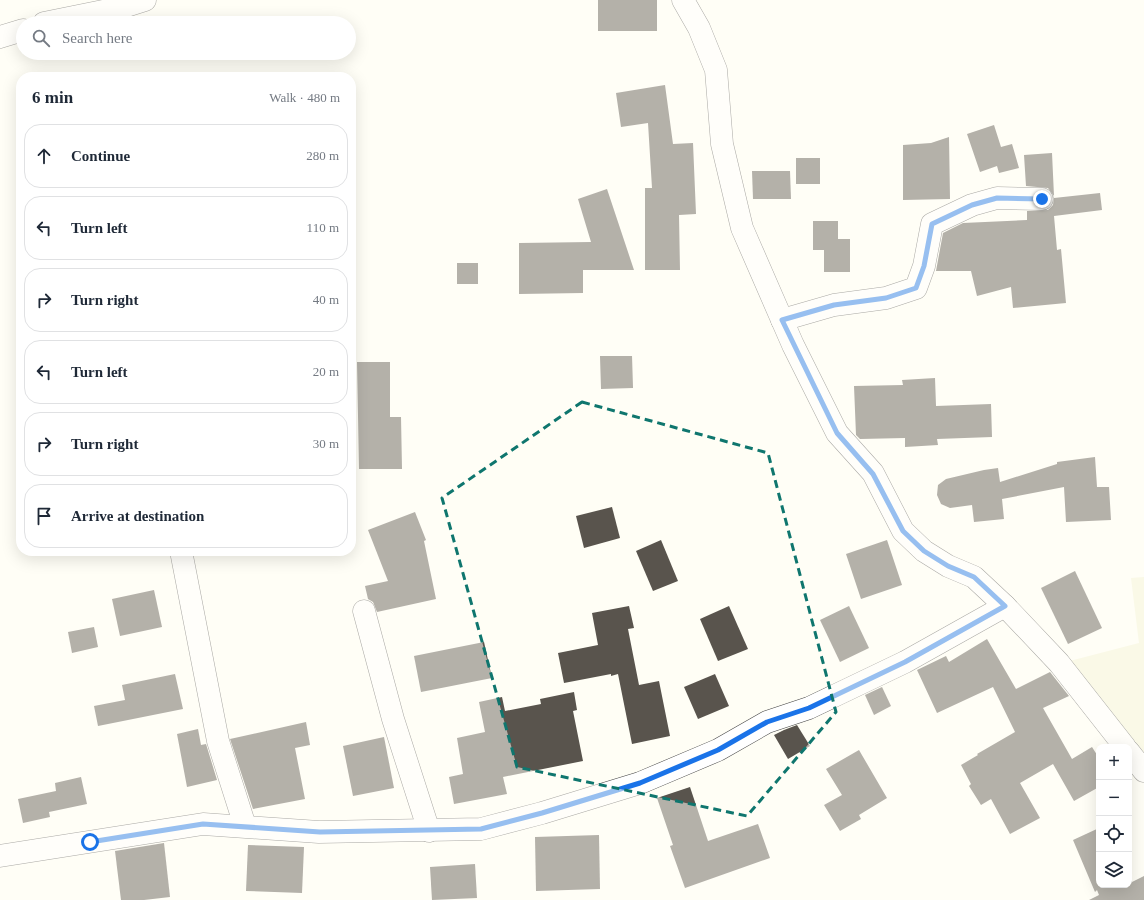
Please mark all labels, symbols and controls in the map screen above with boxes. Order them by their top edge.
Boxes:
search box [16,16,356,60]
icon: search [30,27,52,49]
text: Search here [62,30,132,46]
text: 6 min [32,88,73,107]
text: Walk · 480 m [269,90,340,105]
icon: ahead [33,145,55,167]
text: Continue [71,148,130,164]
text: 280 m [306,148,339,163]
route end [1033,190,1051,208]
icon: left [33,217,55,239]
text: Turn left [71,220,128,236]
text: 110 m [307,220,339,235]
icon: right [33,289,55,311]
text: Turn right [71,292,138,308]
text: 40 m [313,292,339,307]
icon: left [33,361,55,383]
text: Turn left [71,364,128,380]
text: 20 m [313,364,339,379]
icon: right [33,433,55,455]
text: Turn right [71,436,138,452]
text: 30 m [313,436,339,451]
icon: arrive [33,505,55,527]
text: Arrive at destination [71,508,204,524]
map controls [1096,744,1132,888]
button: + [1096,744,1132,780]
button: − [1096,780,1132,816]
button: locate [1096,816,1132,852]
route start [81,833,99,851]
button: layers [1096,852,1132,888]

